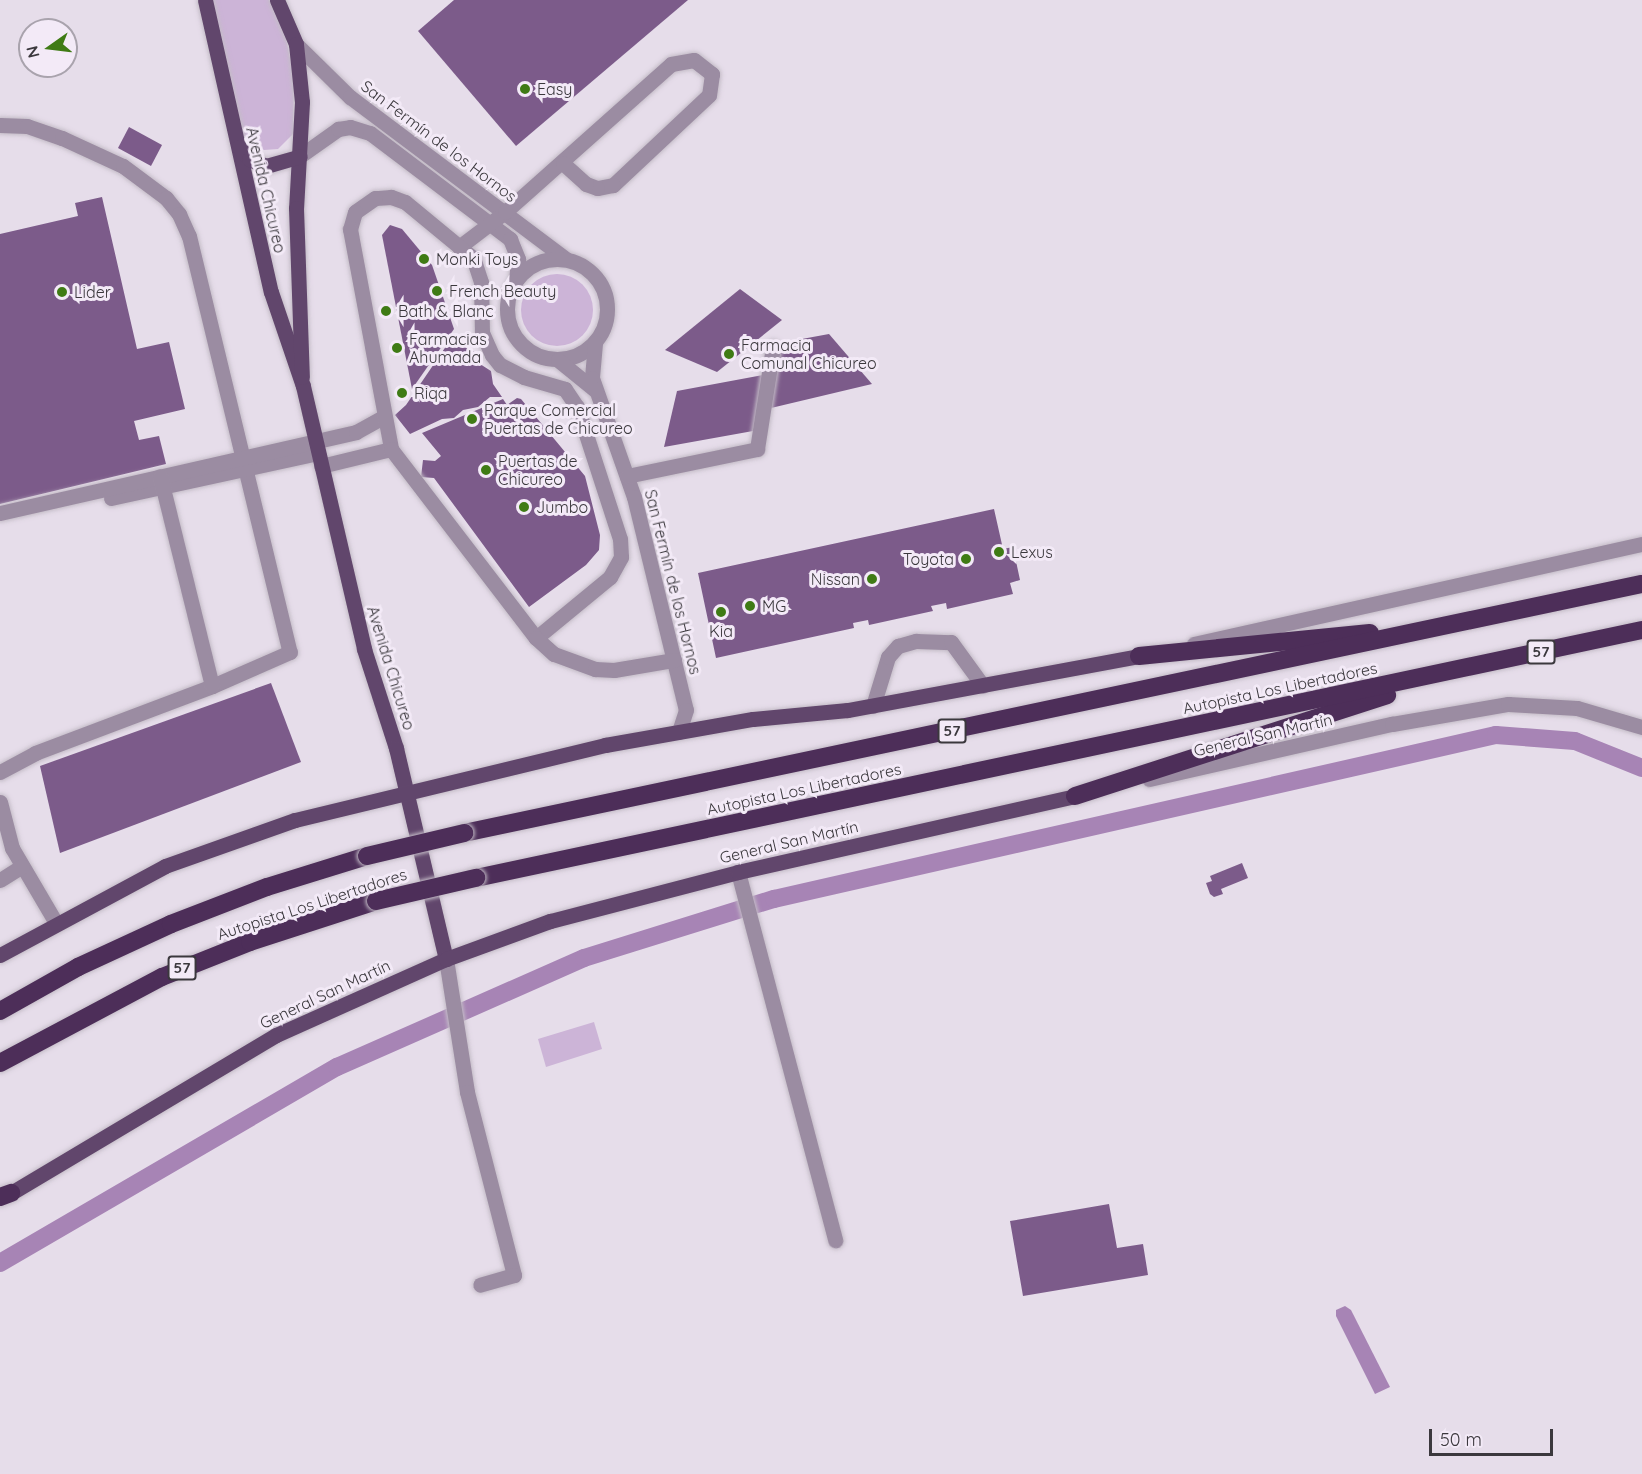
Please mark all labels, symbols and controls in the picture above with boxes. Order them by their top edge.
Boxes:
north arrow [18,18,78,78]
text: N [21,44,44,60]
street label: San Fermín de los Hornos [357,76,521,206]
place label: Easy [537,79,572,99]
marker: Easy [518,82,532,96]
street label: Avenida Chicureo [242,125,290,255]
place label: Monki Toys [436,249,518,269]
marker: Monki Toys [417,252,431,266]
place label: French Beauty [449,281,556,301]
place label: Lider [74,282,111,302]
marker: French Beauty [430,284,444,298]
marker: Lider [55,285,69,299]
place label: Bath & Blanc [398,301,494,321]
marker: Bath & Blanc [379,304,393,318]
place label: Farmacias Ahumada [409,329,487,367]
place label: Farmacia Comunal Chicureo [741,335,877,373]
marker: Farmacias Ahumada [390,341,404,355]
marker: Farmacia Comunal Chicureo [722,347,736,361]
place label: Riqa [414,383,448,403]
marker: Riqa [395,386,409,400]
place label: Parque Comercial Puertas de Chicureo [484,400,633,438]
marker: Parque Comercial Puertas de Chicureo [465,412,479,426]
place label: Puertas de Chicureo [498,451,577,489]
marker: Puertas de Chicureo [479,463,493,477]
street label: San Fermín de los Hornos [641,488,705,676]
place label: Jumbo [536,497,588,517]
marker: Jumbo [517,500,531,514]
place label: Lexus [1011,542,1053,562]
marker: Lexus [992,545,1006,559]
place label: Toyota [903,549,954,569]
marker: Toyota [959,552,973,566]
place label: Nissan [811,569,860,589]
marker: Nissan [865,572,879,586]
place label: MG [762,596,786,616]
marker: MG [743,599,757,613]
street label: Avenida Chicureo [363,604,419,732]
marker: Kia [714,605,728,619]
place label: Kia [709,621,733,641]
road number: 57 [1526,640,1556,664]
street label: Autopista Los Libertadores [1181,658,1379,718]
street label: General San Martín [1192,710,1334,760]
road number: 57 [937,719,967,743]
street label: Autopista Los Libertadores [705,759,903,819]
street label: General San Martín [718,817,860,867]
street label: Autopista Los Libertadores [215,864,409,944]
street label: General San Martín [257,955,393,1033]
road number: 57 [167,956,197,980]
scale bar [1432,1417,1556,1455]
text: 50 m [1440,1428,1482,1451]

